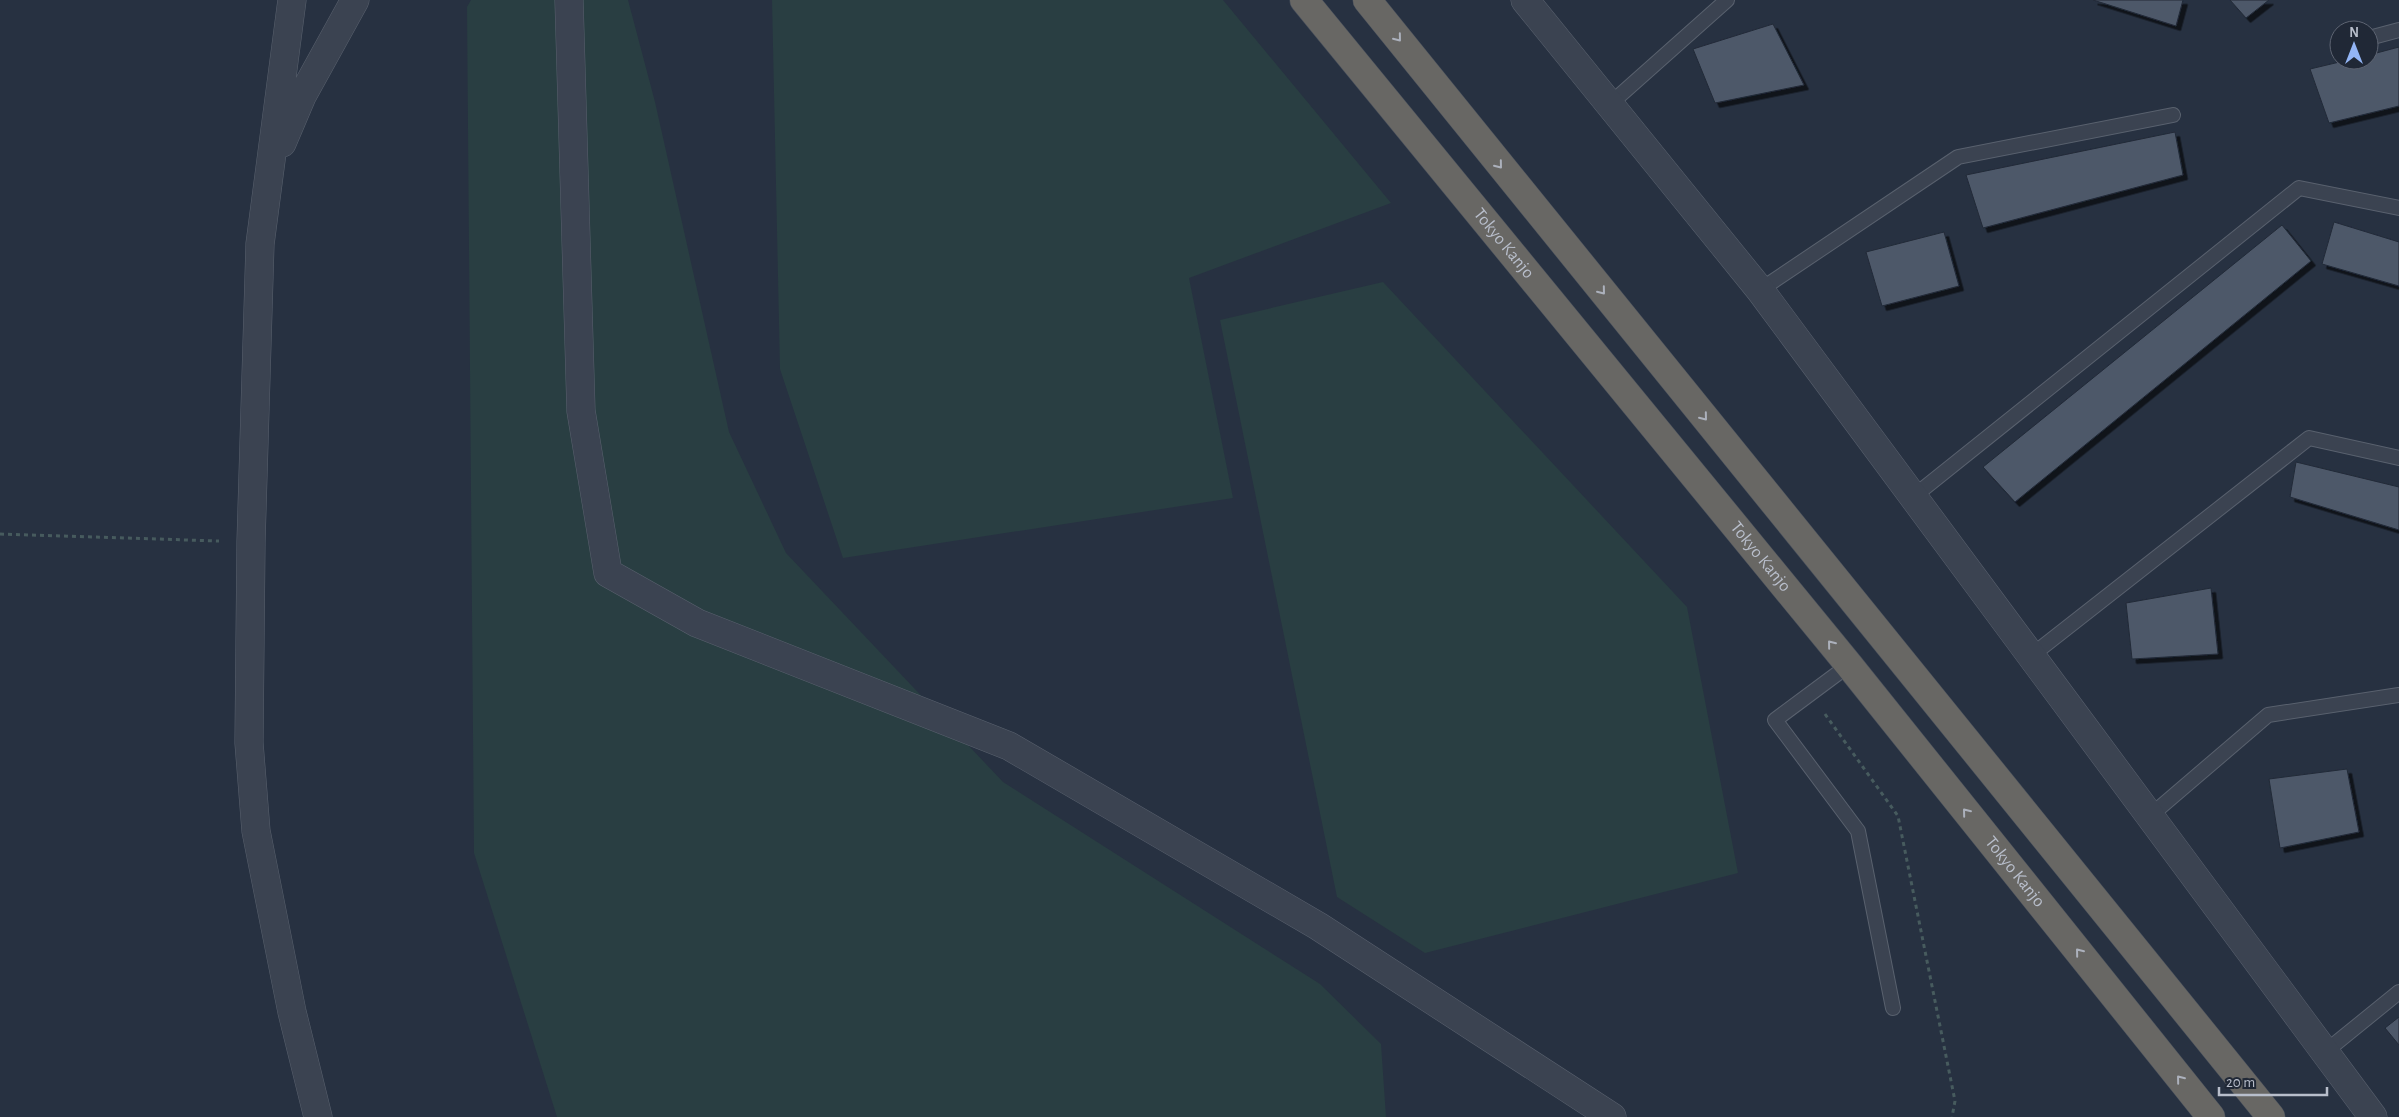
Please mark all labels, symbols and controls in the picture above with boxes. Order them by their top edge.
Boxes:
north arrow [2329,20,2379,70]
text: N [2349,26,2359,40]
one-way arrow [1392,32,1400,41]
one-way arrow [1494,159,1502,168]
street label: Tokyo Kanjo [1470,205,1538,282]
one-way arrow [1596,285,1604,294]
one-way arrow [1698,412,1707,421]
street label: Tokyo Kanjo [1727,518,1794,595]
one-way arrow [1829,641,1837,650]
one-way arrow [1963,808,1972,818]
street label: Tokyo Kanjo [1981,833,2048,911]
one-way arrow [2076,949,2084,958]
scale bar [2219,1064,2326,1096]
text: 20 m [2226,1075,2255,1090]
one-way arrow [2178,1076,2186,1085]

